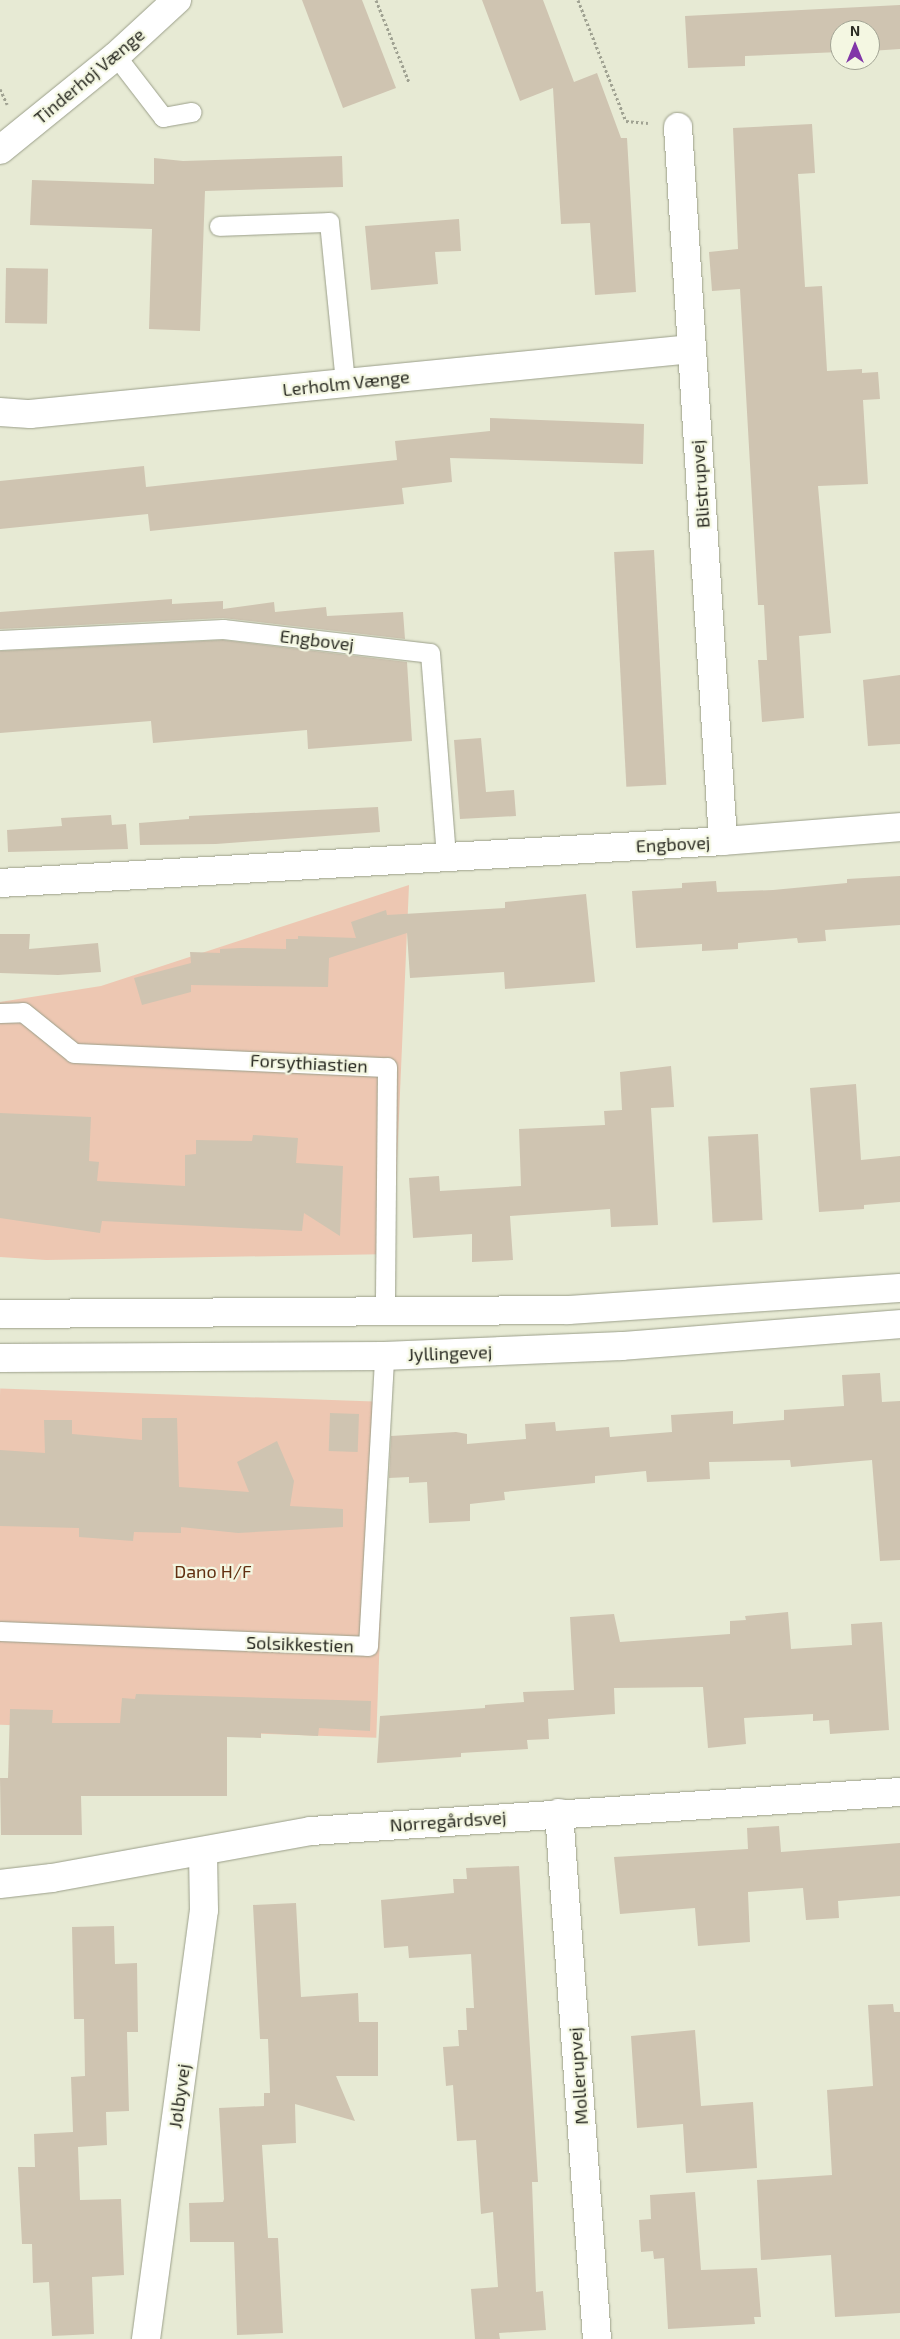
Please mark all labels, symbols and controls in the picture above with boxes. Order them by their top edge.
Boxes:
north arrow [830,20,880,70]
text: N [850,22,860,39]
street label: Tinderhøj Vænge [29,23,149,129]
street label: Lerholm Vænge [281,366,411,400]
street label: Blistrupvej [686,439,714,529]
street label: Engbovej [279,625,355,655]
street label: Engbovej [635,831,711,857]
street label: Forsythiastien [250,1049,368,1077]
street label: Jyllingevej [407,1341,493,1365]
park label: Dano H/F [174,1560,252,1582]
street label: Solsikkestien [246,1631,354,1657]
street label: Nørregårdsvej [389,1806,507,1836]
street label: Mollerupvej [564,2026,592,2126]
street label: Jølbyvej [164,2062,194,2130]

